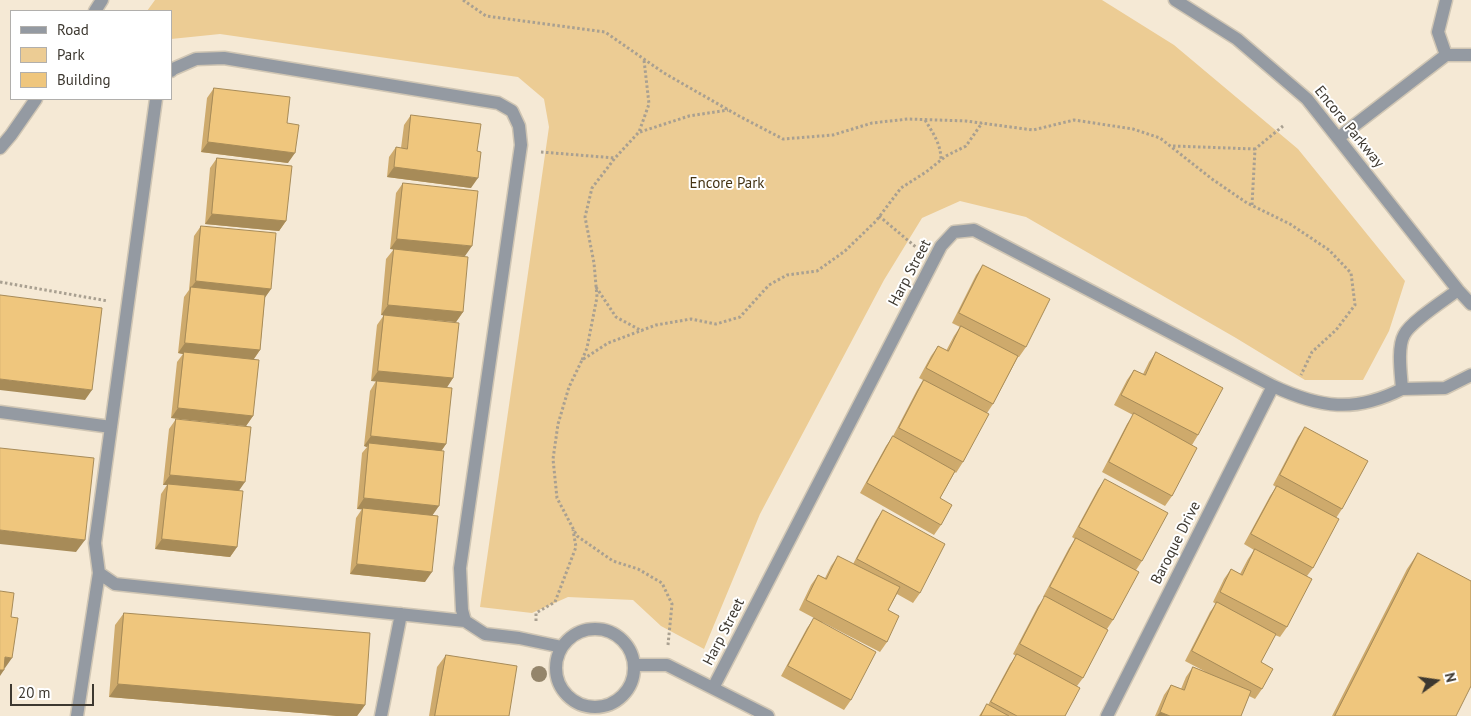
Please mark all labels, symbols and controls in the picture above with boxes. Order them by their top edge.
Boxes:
legend [10,10,172,100]
text: Road [57,20,89,39]
text: Park [57,45,85,64]
text: Building [57,70,111,89]
street label: Encore Parkway [1310,82,1388,172]
park label: Encore Park [689,175,765,193]
street label: Harp Street [885,237,935,309]
street label: Baroque Drive [1147,498,1205,588]
street label: Harp Street [699,595,749,669]
north arrow [1411,656,1461,706]
text: N [1441,671,1460,684]
scale bar [12,674,96,706]
text: 20 m [18,683,51,702]

